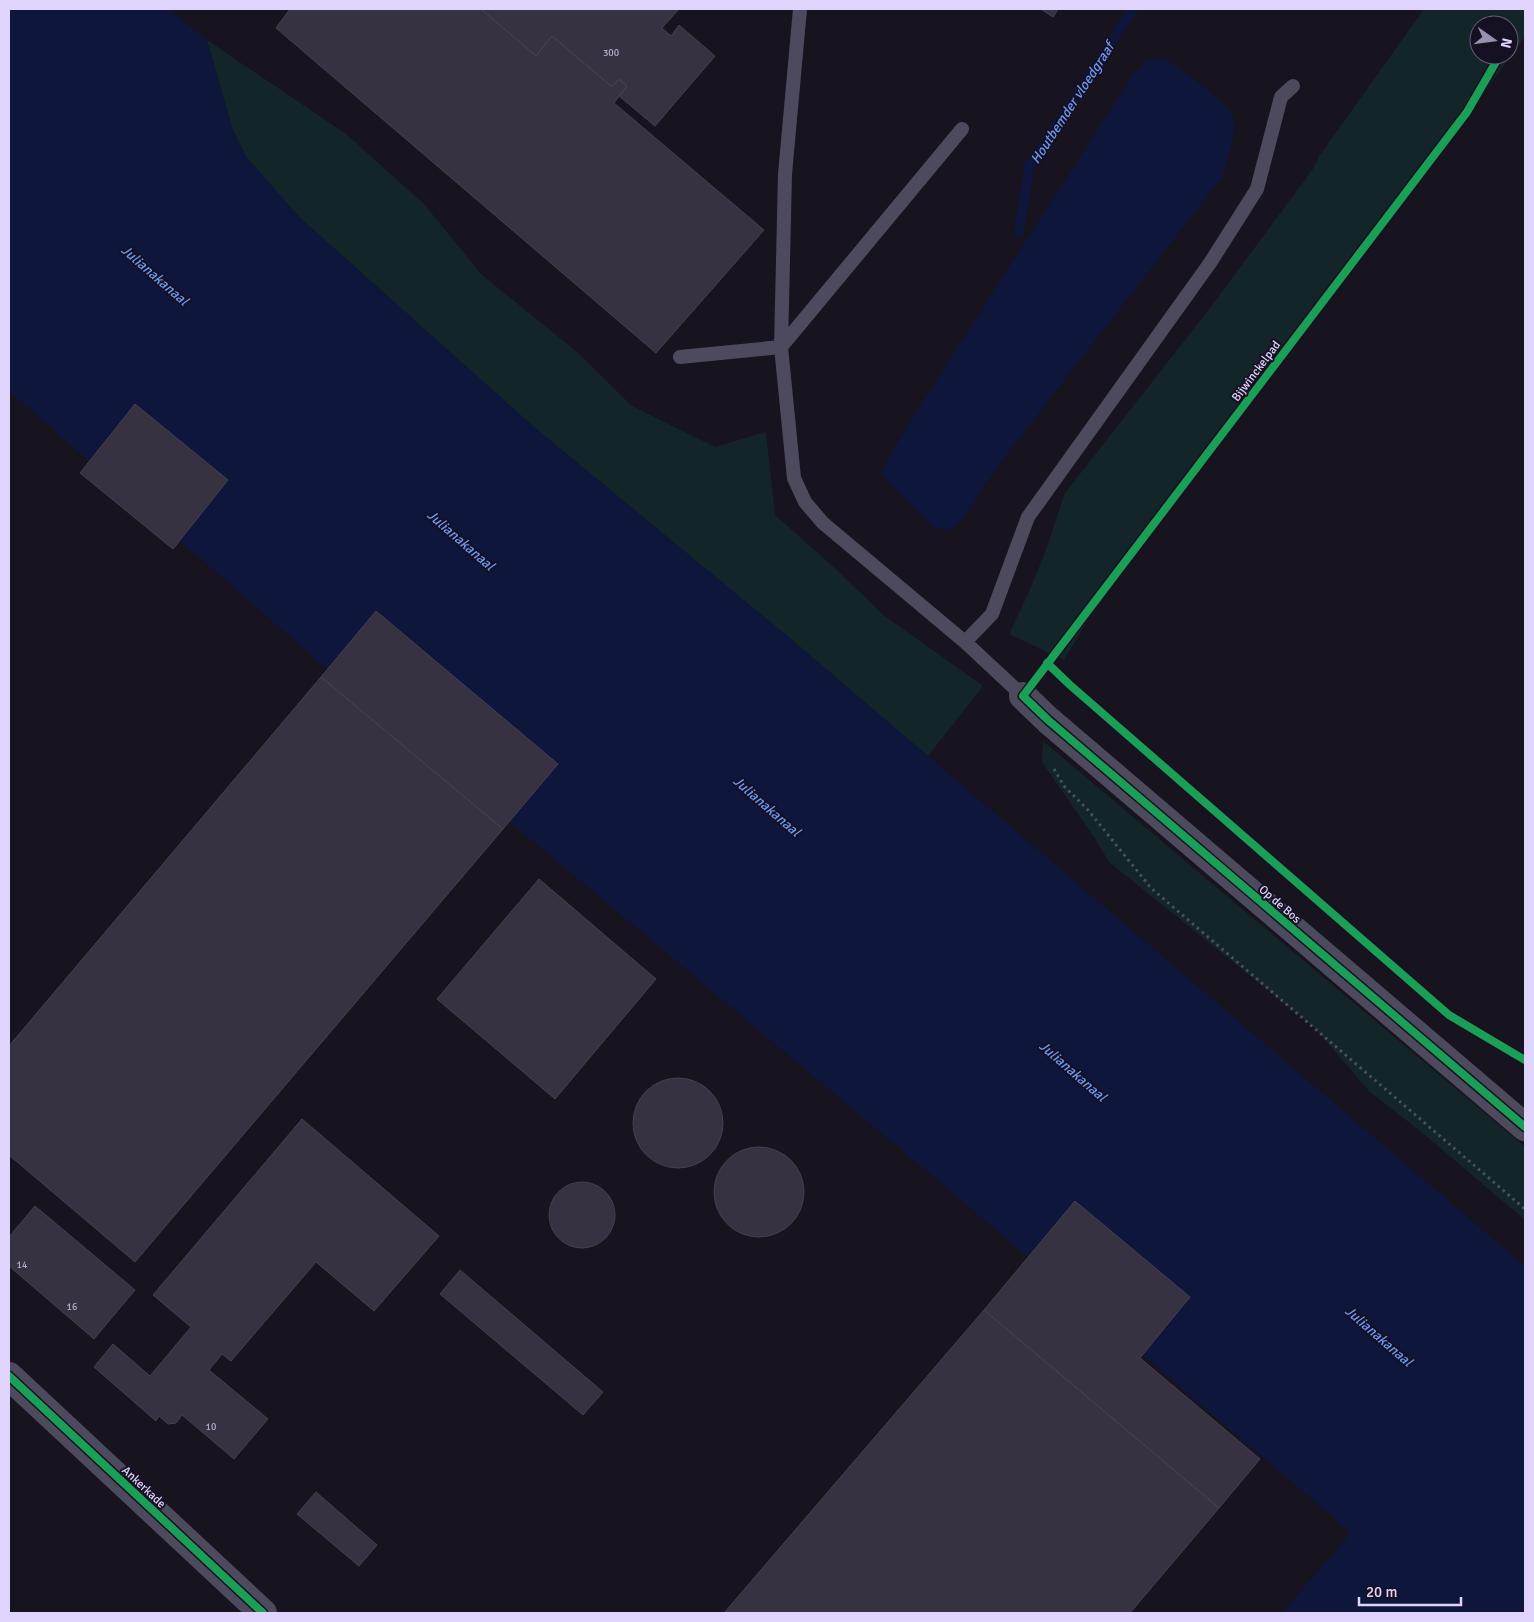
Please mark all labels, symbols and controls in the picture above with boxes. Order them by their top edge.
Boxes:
north arrow [1469,15,1519,65]
text: N [1497,36,1516,50]
water label: Houtbemder vloedgraaf [1027,37,1120,167]
house number: 300 [603,47,619,59]
water label: Julianakanaal [118,242,192,310]
street label: Bijwinckelpad [1229,338,1284,405]
water label: Julianakanaal [424,507,498,575]
water label: Julianakanaal [730,773,804,841]
street label: Op de Bos [1256,882,1304,927]
water label: Julianakanaal [1036,1038,1110,1106]
house number: 14 [17,1259,28,1271]
house number: 16 [67,1301,77,1313]
water label: Julianakanaal [1342,1303,1416,1371]
house number: 10 [206,1421,216,1433]
street label: Ankerkade [119,1463,169,1511]
scale bar [1359,1574,1462,1606]
text: 20 m [1366,1583,1397,1601]

